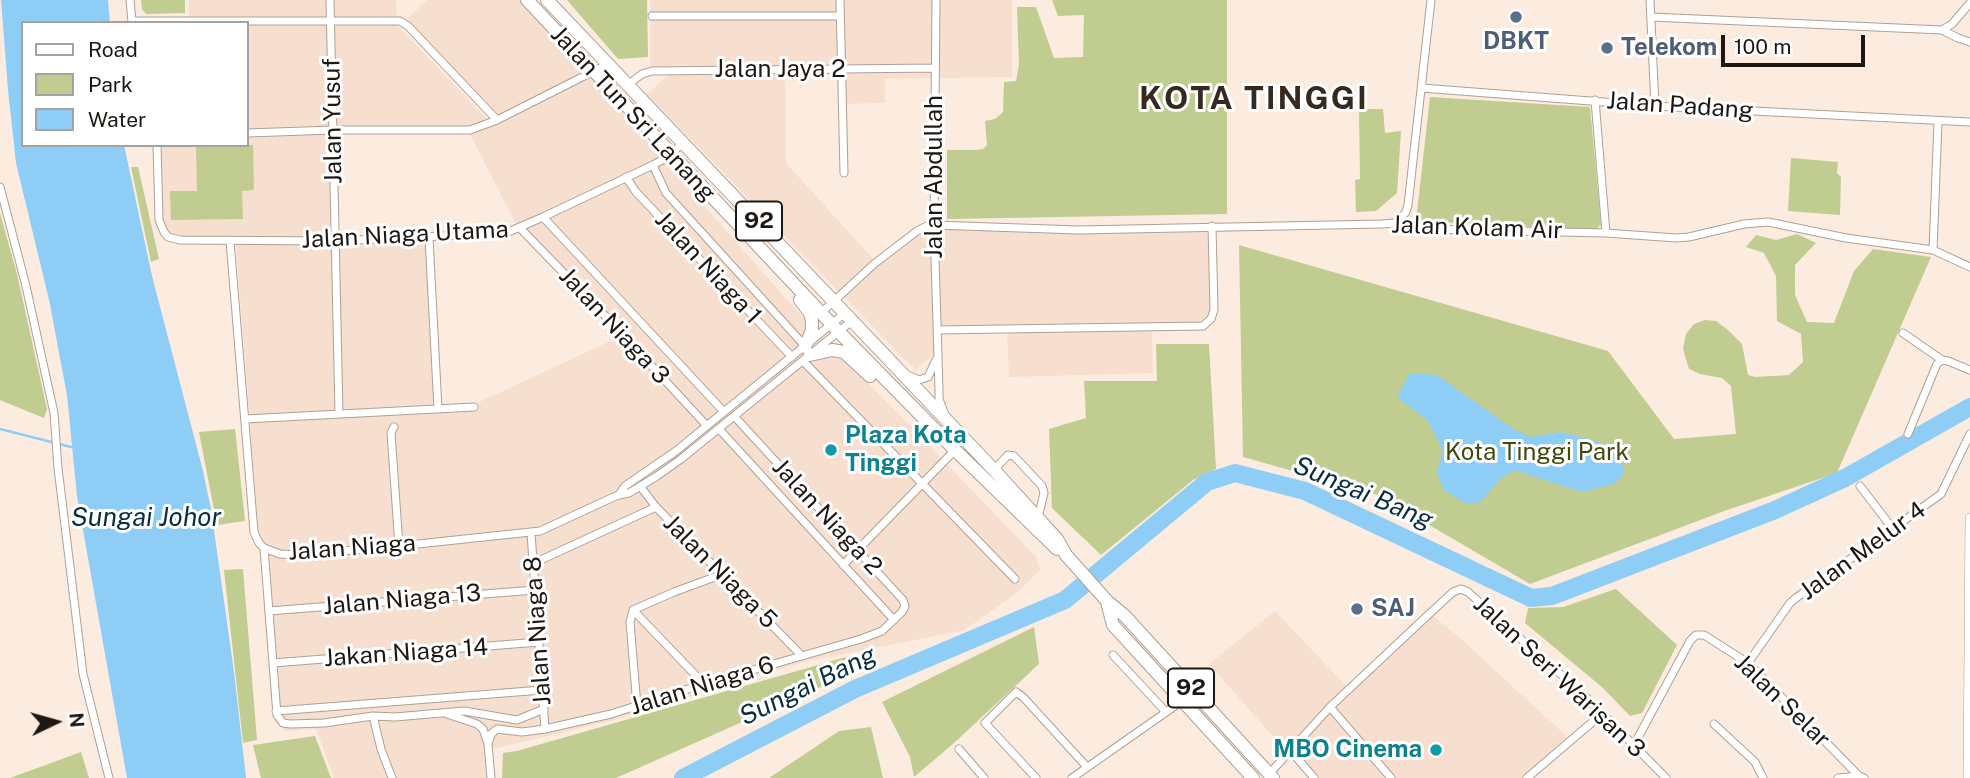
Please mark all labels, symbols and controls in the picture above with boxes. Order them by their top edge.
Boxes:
marker: DBKT [1508,9,1524,25]
street label: Jalan Tun Sri Lanang [544,20,722,208]
legend [21,21,248,147]
scale bar [1725,21,1868,65]
place label: DBKT [1483,28,1549,56]
place label: Telekom [1621,34,1717,62]
text: 100 m [1734,34,1791,59]
text: Road [88,37,138,62]
marker: Telekom [1599,40,1615,56]
street label: Jalan Jaya 2 [715,56,845,84]
street label: Jalan Yusuf [318,58,348,184]
text: Park [88,72,133,97]
district label: KOTA TINGGI [1140,80,1368,118]
street label: Jalan Padang [1605,86,1755,126]
street label: Jalan Abdullah [921,95,949,259]
text: Water [88,107,146,132]
road number: 92 [736,202,782,241]
street label: Jalan Niaga 1 [649,206,767,330]
street label: Jalan Kolam Air [1391,211,1563,245]
street label: Jalan Niaga Utama [301,215,509,255]
street label: Jalan Niaga 3 [553,262,675,390]
place label: Plaza Kota Tinggi [845,422,967,478]
park label: Kota Tinggi Park [1445,439,1629,467]
marker: Plaza Kota Tinggi [823,442,839,458]
water label: Sungai Bang [1289,450,1437,536]
street label: Jalan Niaga 2 [766,453,888,581]
street label: Jalan Melur 4 [1794,496,1932,606]
water label: Sungai Johor [71,502,221,534]
street label: Jalan Niaga 5 [657,509,783,635]
street label: Jalan Niaga [287,529,417,567]
street label: Jalan Niaga 8 [518,556,558,706]
street label: Jalan Niaga 13 [322,579,482,621]
street label: Jalan Seri Warisan 3 [1467,590,1651,764]
place label: SAJ [1371,595,1415,623]
marker: SAJ [1349,601,1365,617]
street label: Jakan Niaga 14 [323,633,489,673]
water label: Sungai Bang [734,639,882,733]
street label: Jalan Selar [1728,648,1836,754]
street label: Jalan Niaga 6 [627,651,777,721]
road number: 92 [1168,668,1214,708]
north arrow [21,687,91,757]
text: N [65,712,89,729]
place label: MBO Cinema [1273,736,1422,764]
marker: MBO Cinema [1428,742,1444,758]

